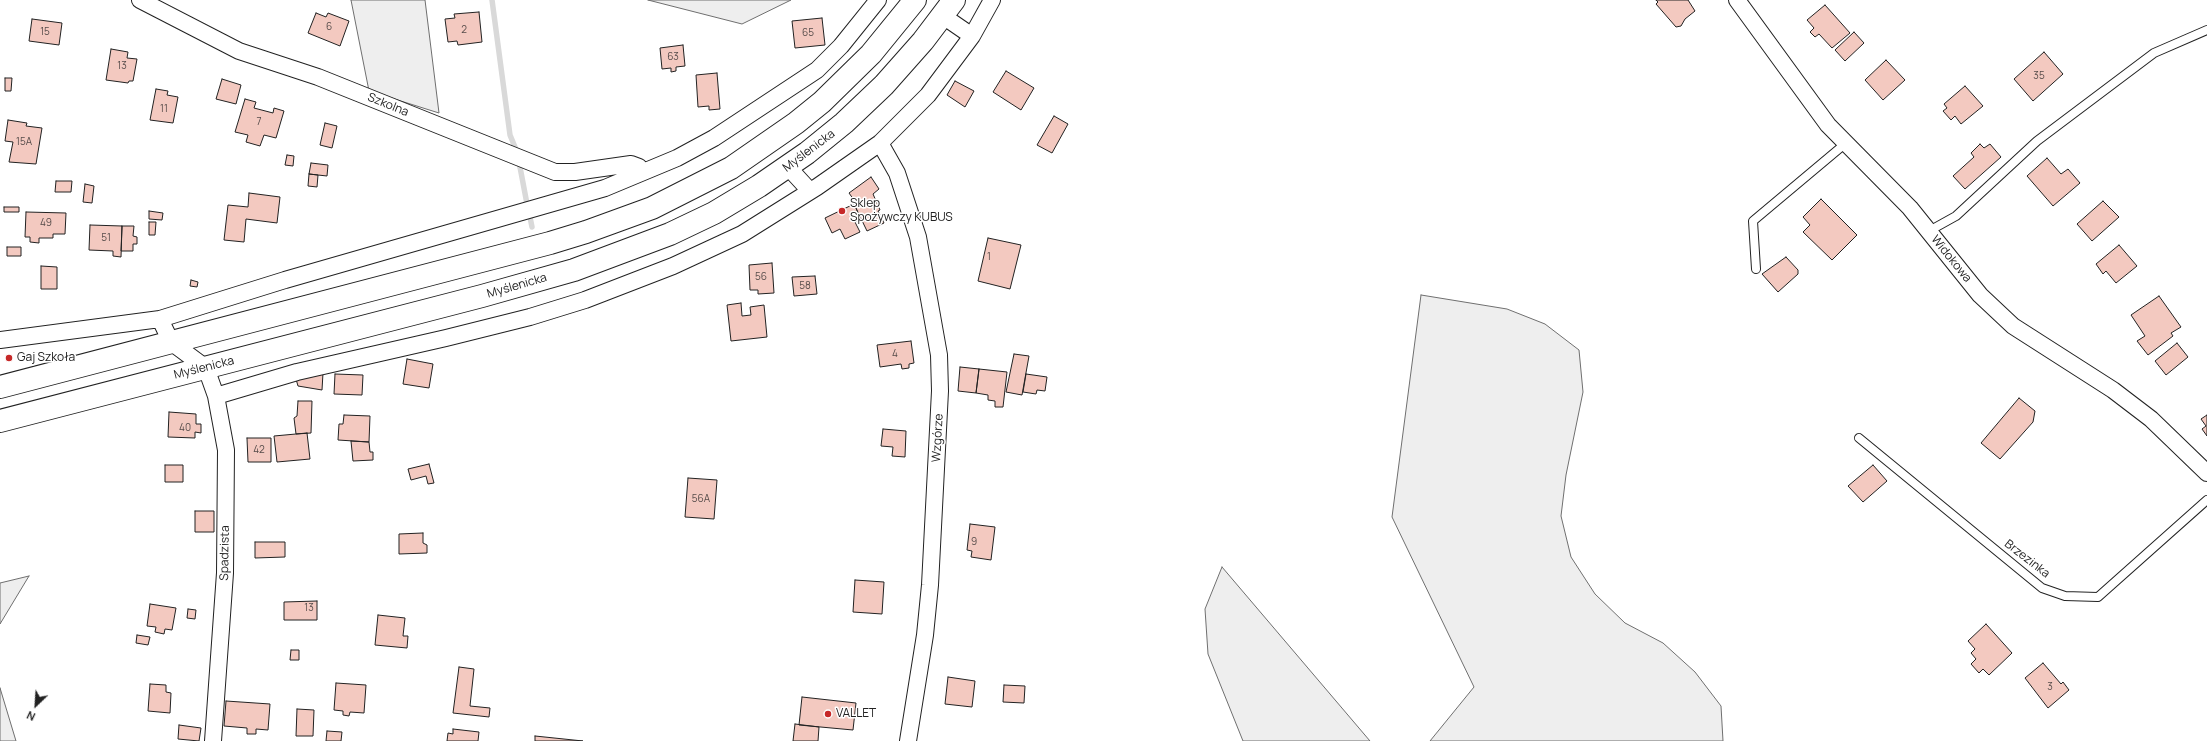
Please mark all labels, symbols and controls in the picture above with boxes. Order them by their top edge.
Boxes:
house number: 6 [326,21,332,33]
house number: 2 [461,24,467,36]
house number: 15 [40,26,50,38]
house number: 65 [802,27,814,39]
house number: 63 [667,51,679,63]
house number: 13 [117,60,127,72]
house number: 35 [2033,70,2045,82]
street label: Szkolna [365,90,411,120]
house number: 11 [160,103,168,115]
house number: 7 [256,116,262,128]
street label: Myślenicka [780,127,838,175]
house number: 15A [16,136,32,148]
place label: Sklep Spożywczy KUBUS [850,197,953,225]
marker: Sklep Spożywczy KUBUS [837,206,847,216]
house number: 49 [40,217,52,229]
house number: 51 [101,232,111,244]
street label: Widokowa [1928,233,1974,285]
house number: 1 [987,251,991,263]
street label: Myślenicka [485,271,549,301]
house number: 56 [755,271,767,283]
house number: 58 [799,280,811,292]
house number: 4 [892,348,898,360]
place label: Gaj Szkoła [17,351,75,365]
marker: Gaj Szkoła [4,353,14,363]
street label: Myślenicka [172,354,236,382]
street label: Wzgórze [930,413,946,463]
house number: 40 [179,422,191,434]
house number: 42 [253,444,265,456]
house number: 56A [692,493,710,505]
street label: Spadzista [217,525,233,581]
house number: 9 [971,536,977,548]
street label: Brzezinka [2001,537,2053,581]
house number: 13 [304,602,314,614]
house number: 3 [2047,681,2053,693]
north arrow [16,685,56,725]
place label: VALLET [836,707,876,721]
text: N [24,708,37,725]
marker: VALLET [823,709,833,719]

